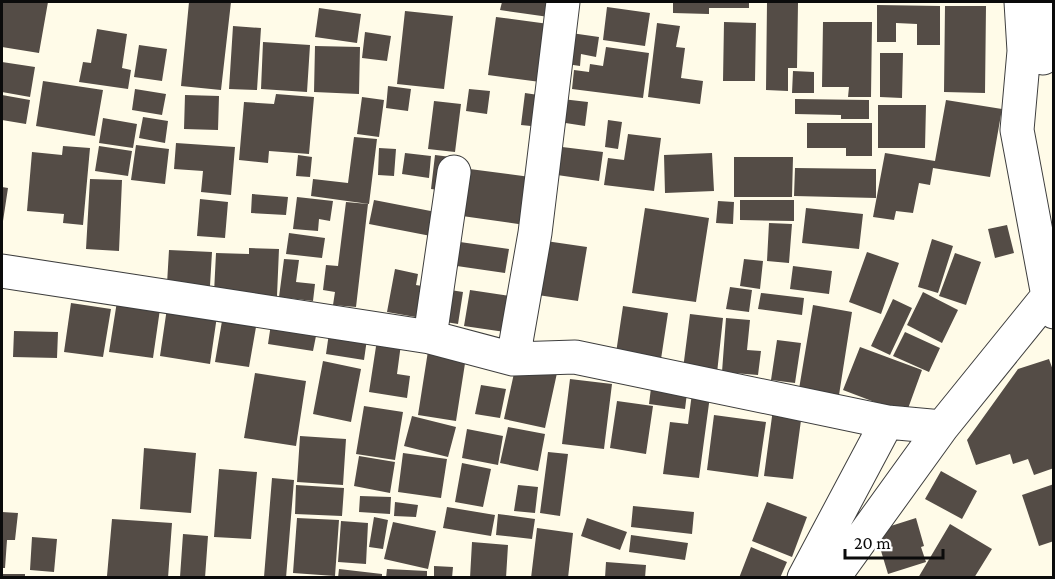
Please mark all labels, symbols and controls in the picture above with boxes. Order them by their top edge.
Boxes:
scale bar [845,522,942,560]
text: 20 m [854,533,891,553]

